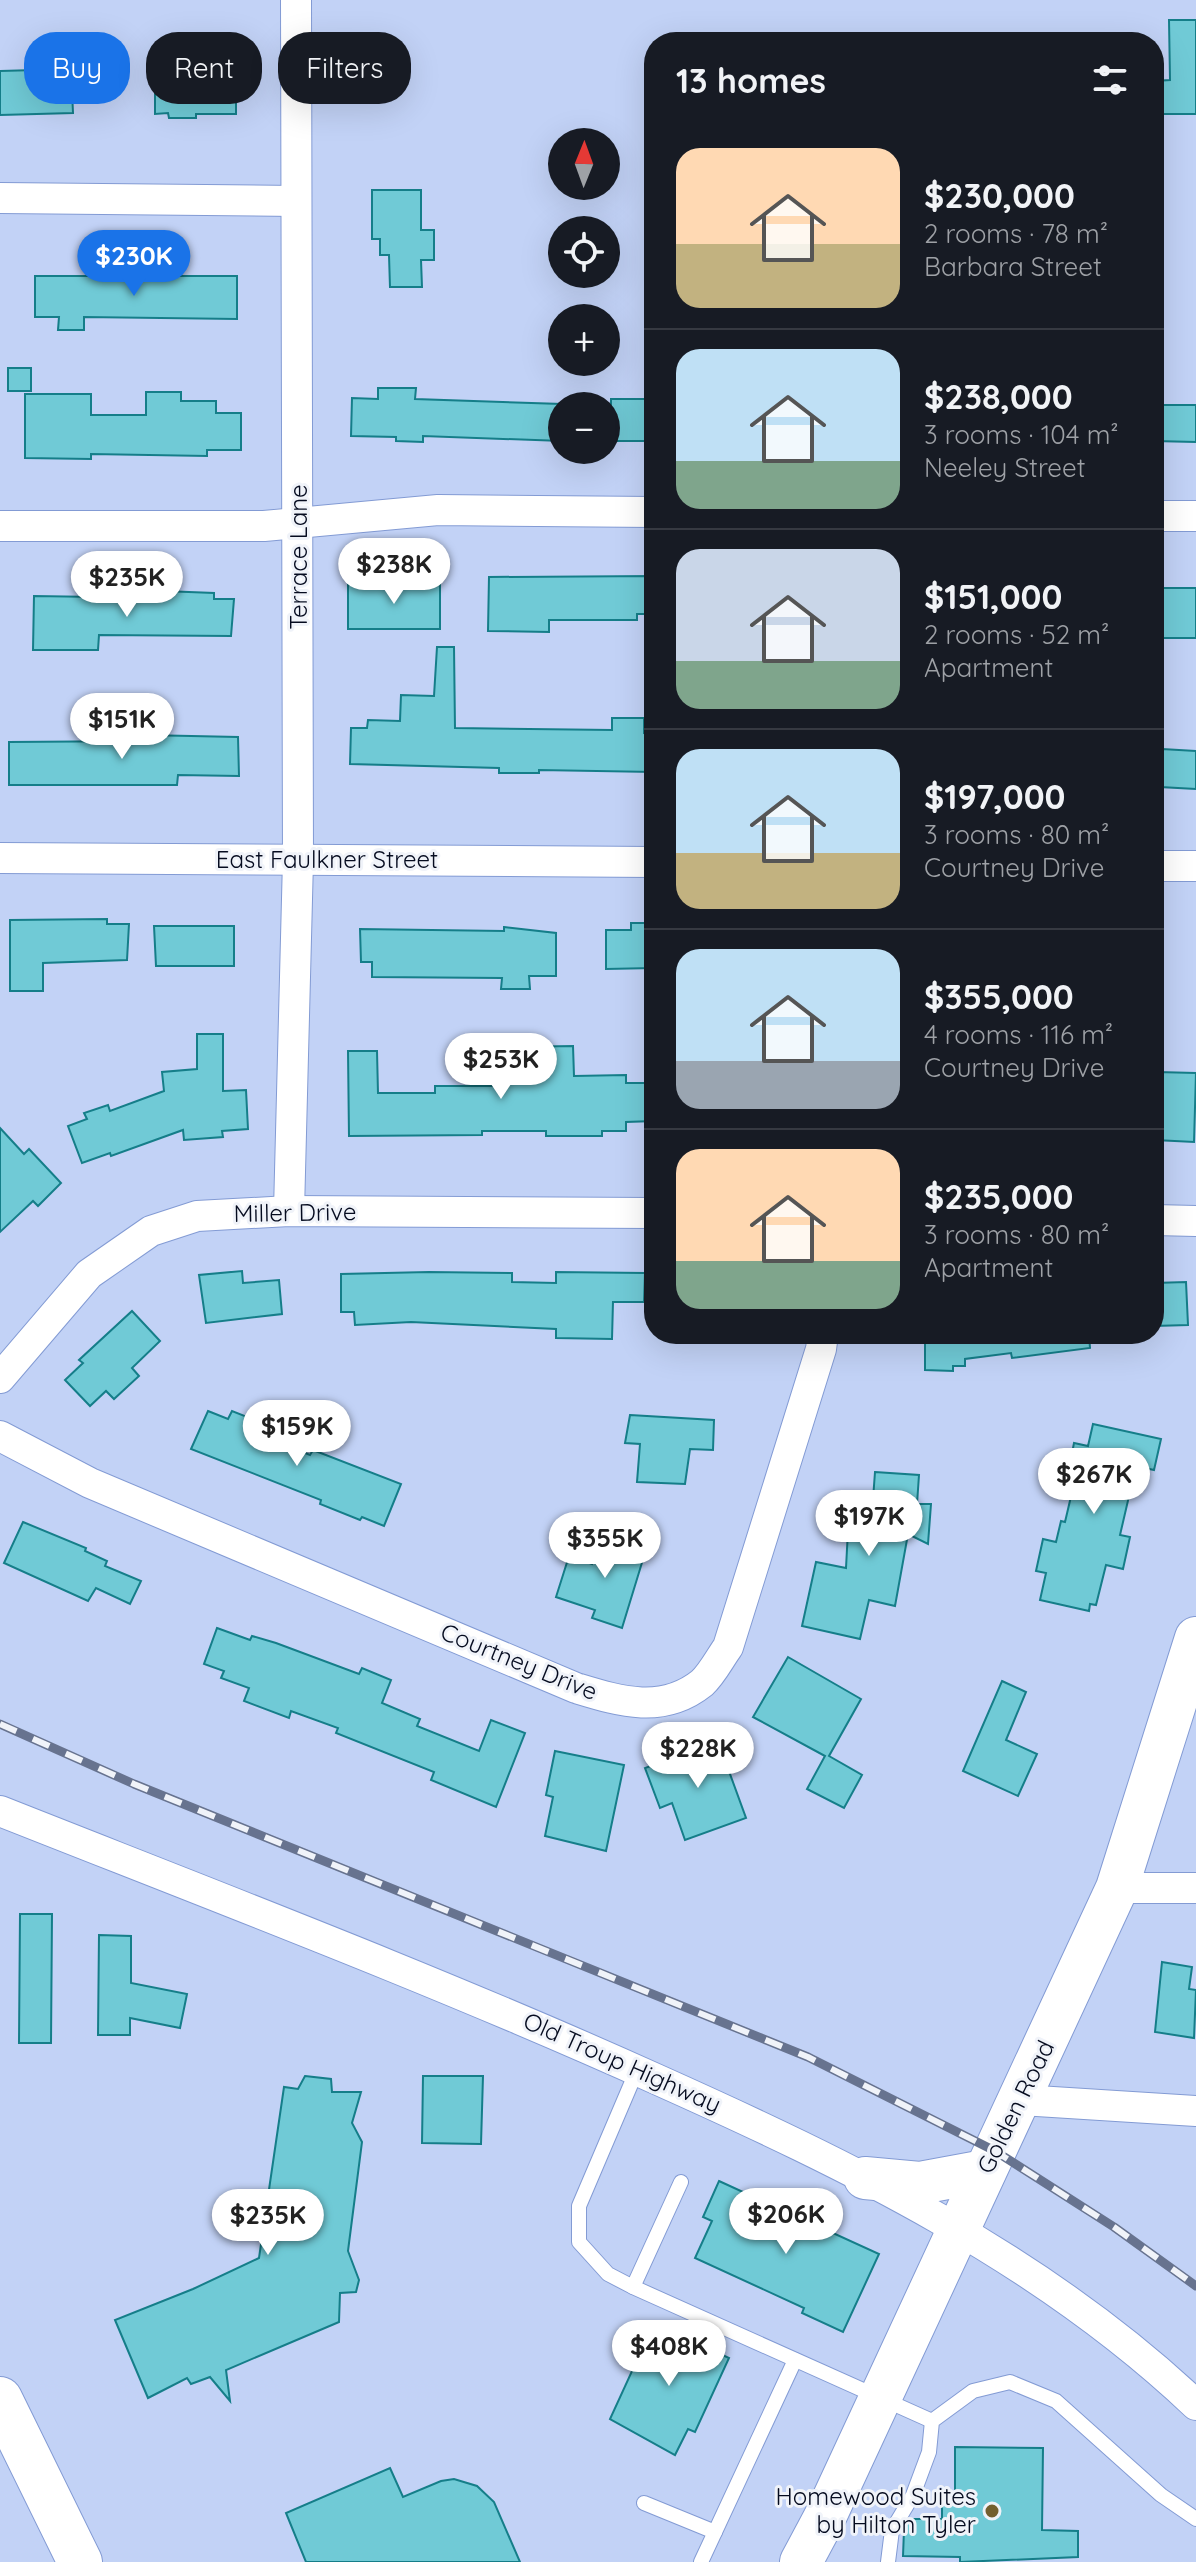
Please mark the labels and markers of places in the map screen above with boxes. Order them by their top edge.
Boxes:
pin: $230K [78,230,190,298]
pin: $238K [338,538,450,606]
pin: $235K [71,551,183,619]
pin: $151K [66,693,178,761]
pin: $253K [445,1033,557,1101]
pin: $159K [241,1400,353,1468]
pin: $267K [1038,1448,1150,1516]
pin: $197K [813,1490,925,1558]
pin: $355K [549,1512,661,1580]
pin: $228K [642,1722,754,1790]
pin: $206K [730,2188,842,2256]
pin: $235K [212,2189,324,2257]
pin: $408K [613,2320,725,2388]
place label: Homewood Suites by Hilton Tyler [776,2481,976,2539]
marker: Homewood Suites by Hilton Tyler [983,2502,1001,2520]

